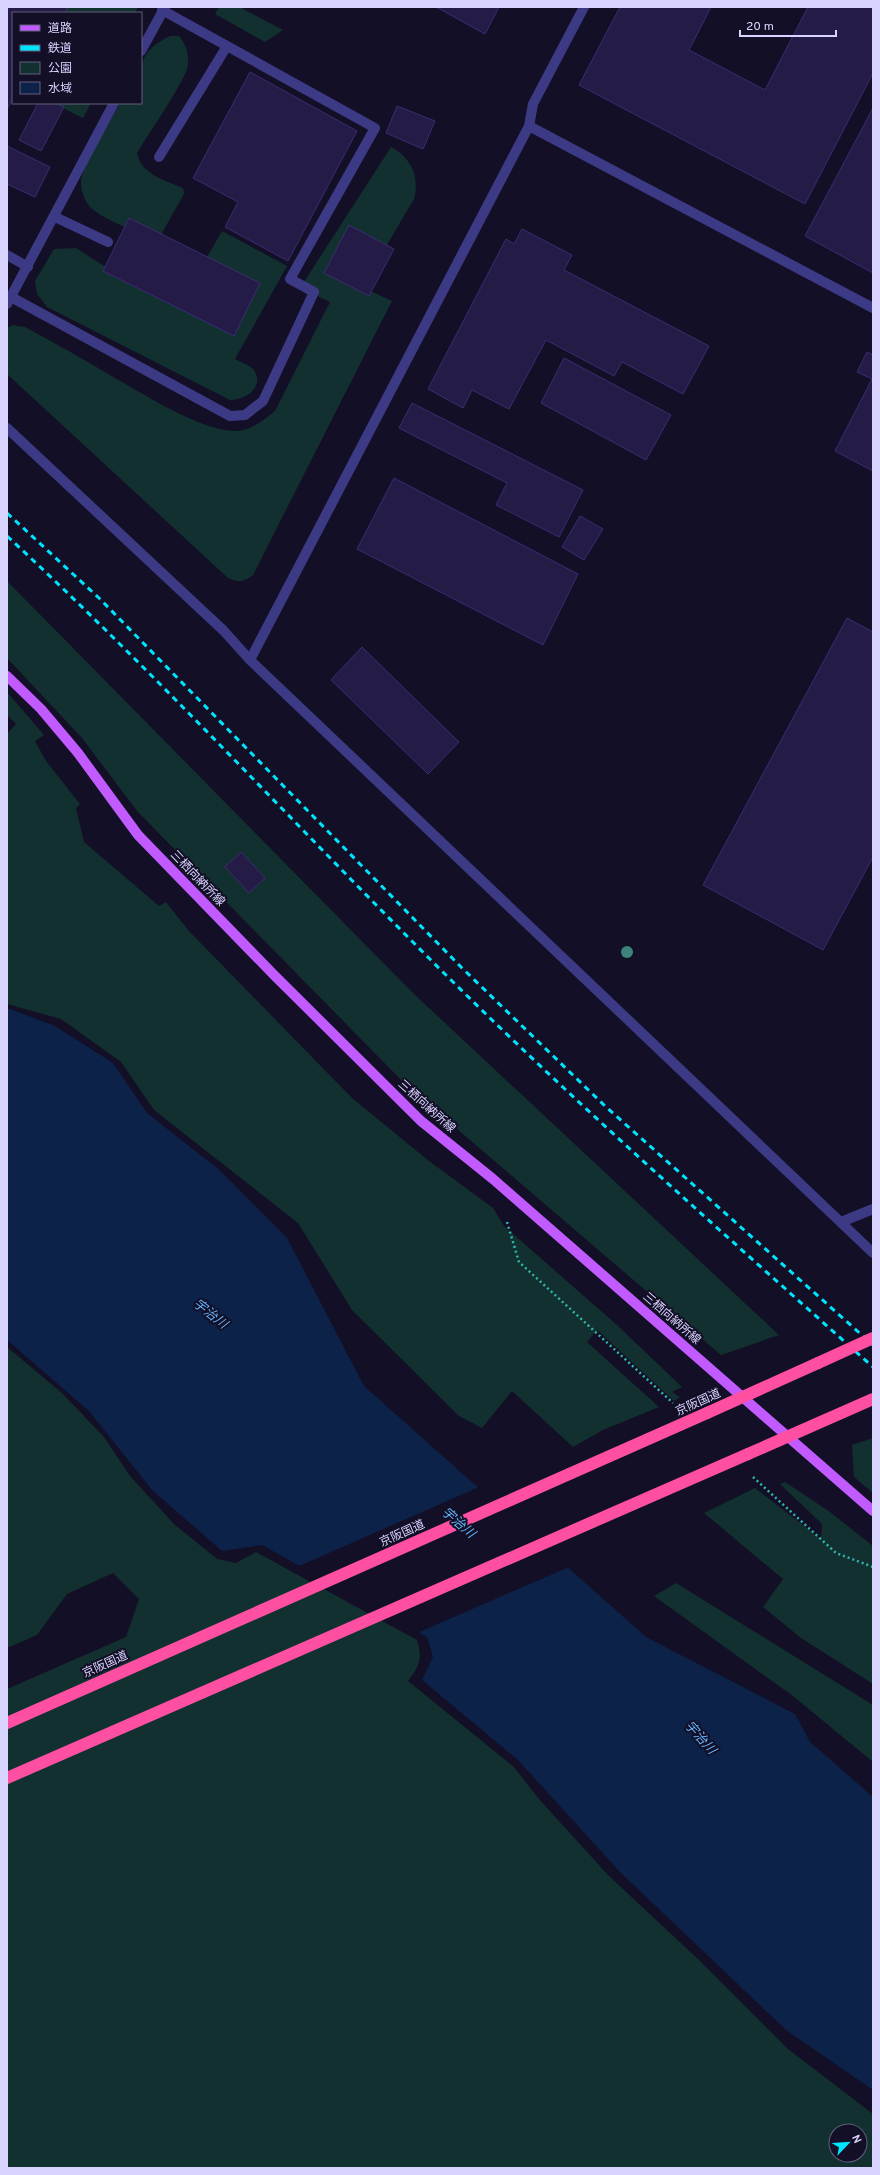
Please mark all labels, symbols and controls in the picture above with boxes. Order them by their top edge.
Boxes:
legend [12,12,142,104]
scale bar [740,12,836,38]
text: 20 m [746,19,774,35]
text: 道路 [48,21,72,37]
text: 鉄道 [48,41,72,57]
text: 公園 [48,61,72,77]
text: 水域 [48,81,72,97]
street label: 三栖向納所線 [167,847,228,910]
street label: 三栖向納所線 [394,1077,458,1137]
street label: 三栖向納所線 [639,1289,704,1348]
water label: 宇治川 [189,1296,232,1334]
street label: 京阪国道 [673,1386,724,1420]
water label: 宇治川 [438,1505,479,1544]
street label: 京阪国道 [377,1517,428,1551]
street label: 京阪国道 [80,1648,131,1682]
water label: 宇治川 [681,1718,720,1760]
north arrow [828,2123,868,2163]
text: N [848,2133,864,2146]

